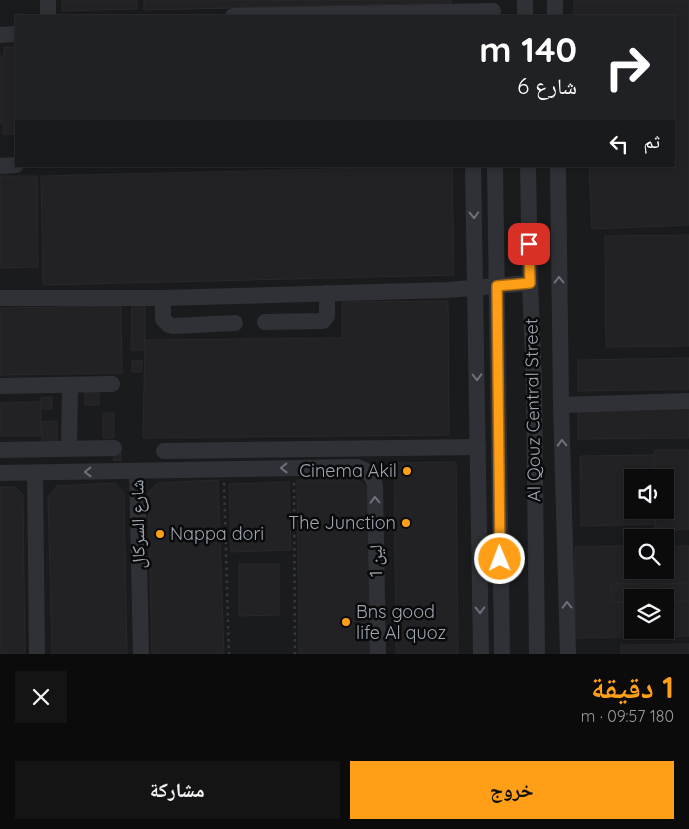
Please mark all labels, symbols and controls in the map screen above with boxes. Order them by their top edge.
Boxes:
text: 140 m [479,27,577,71]
icon: right [595,35,660,100]
text: شارع 6 [517,72,577,100]
text: ثم [643,129,660,153]
icon: left [605,130,633,158]
one-way arrow [469,212,479,219]
pin [508,223,550,265]
icon: arrive [515,230,543,258]
one-way arrow [554,276,564,284]
street label: Al Qouz Central Street [519,318,546,502]
one-way arrow [472,374,482,382]
one-way arrow [557,439,568,447]
place label: Cinema Akil [299,459,397,482]
one-way arrow [280,463,288,473]
marker: Cinema Akil [401,465,413,477]
one-way arrow [84,466,92,477]
map controls [624,469,674,639]
button: sound [624,469,674,519]
street label: شارع السركال [125,479,150,569]
one-way arrow [370,496,380,504]
place label: The Junction [288,511,396,534]
marker: The Junction [400,517,412,529]
place label: Nappa dori [170,522,264,545]
marker: Nappa dori [154,528,166,540]
button: search [624,529,674,579]
position arrow [473,532,525,584]
street label: لين 1 [364,545,387,577]
button: layers [624,589,674,639]
place label: Bns good life Al quoz [356,600,446,644]
one-way arrow [562,601,572,609]
one-way arrow [475,606,485,614]
marker: Bns good life Al quoz [340,616,352,628]
text: 1 دقيقة [591,668,674,706]
button: close [15,671,67,723]
text: 180 m · 09:57 [581,706,674,726]
button: مشاركة [15,761,340,819]
button: خروج [350,761,674,819]

